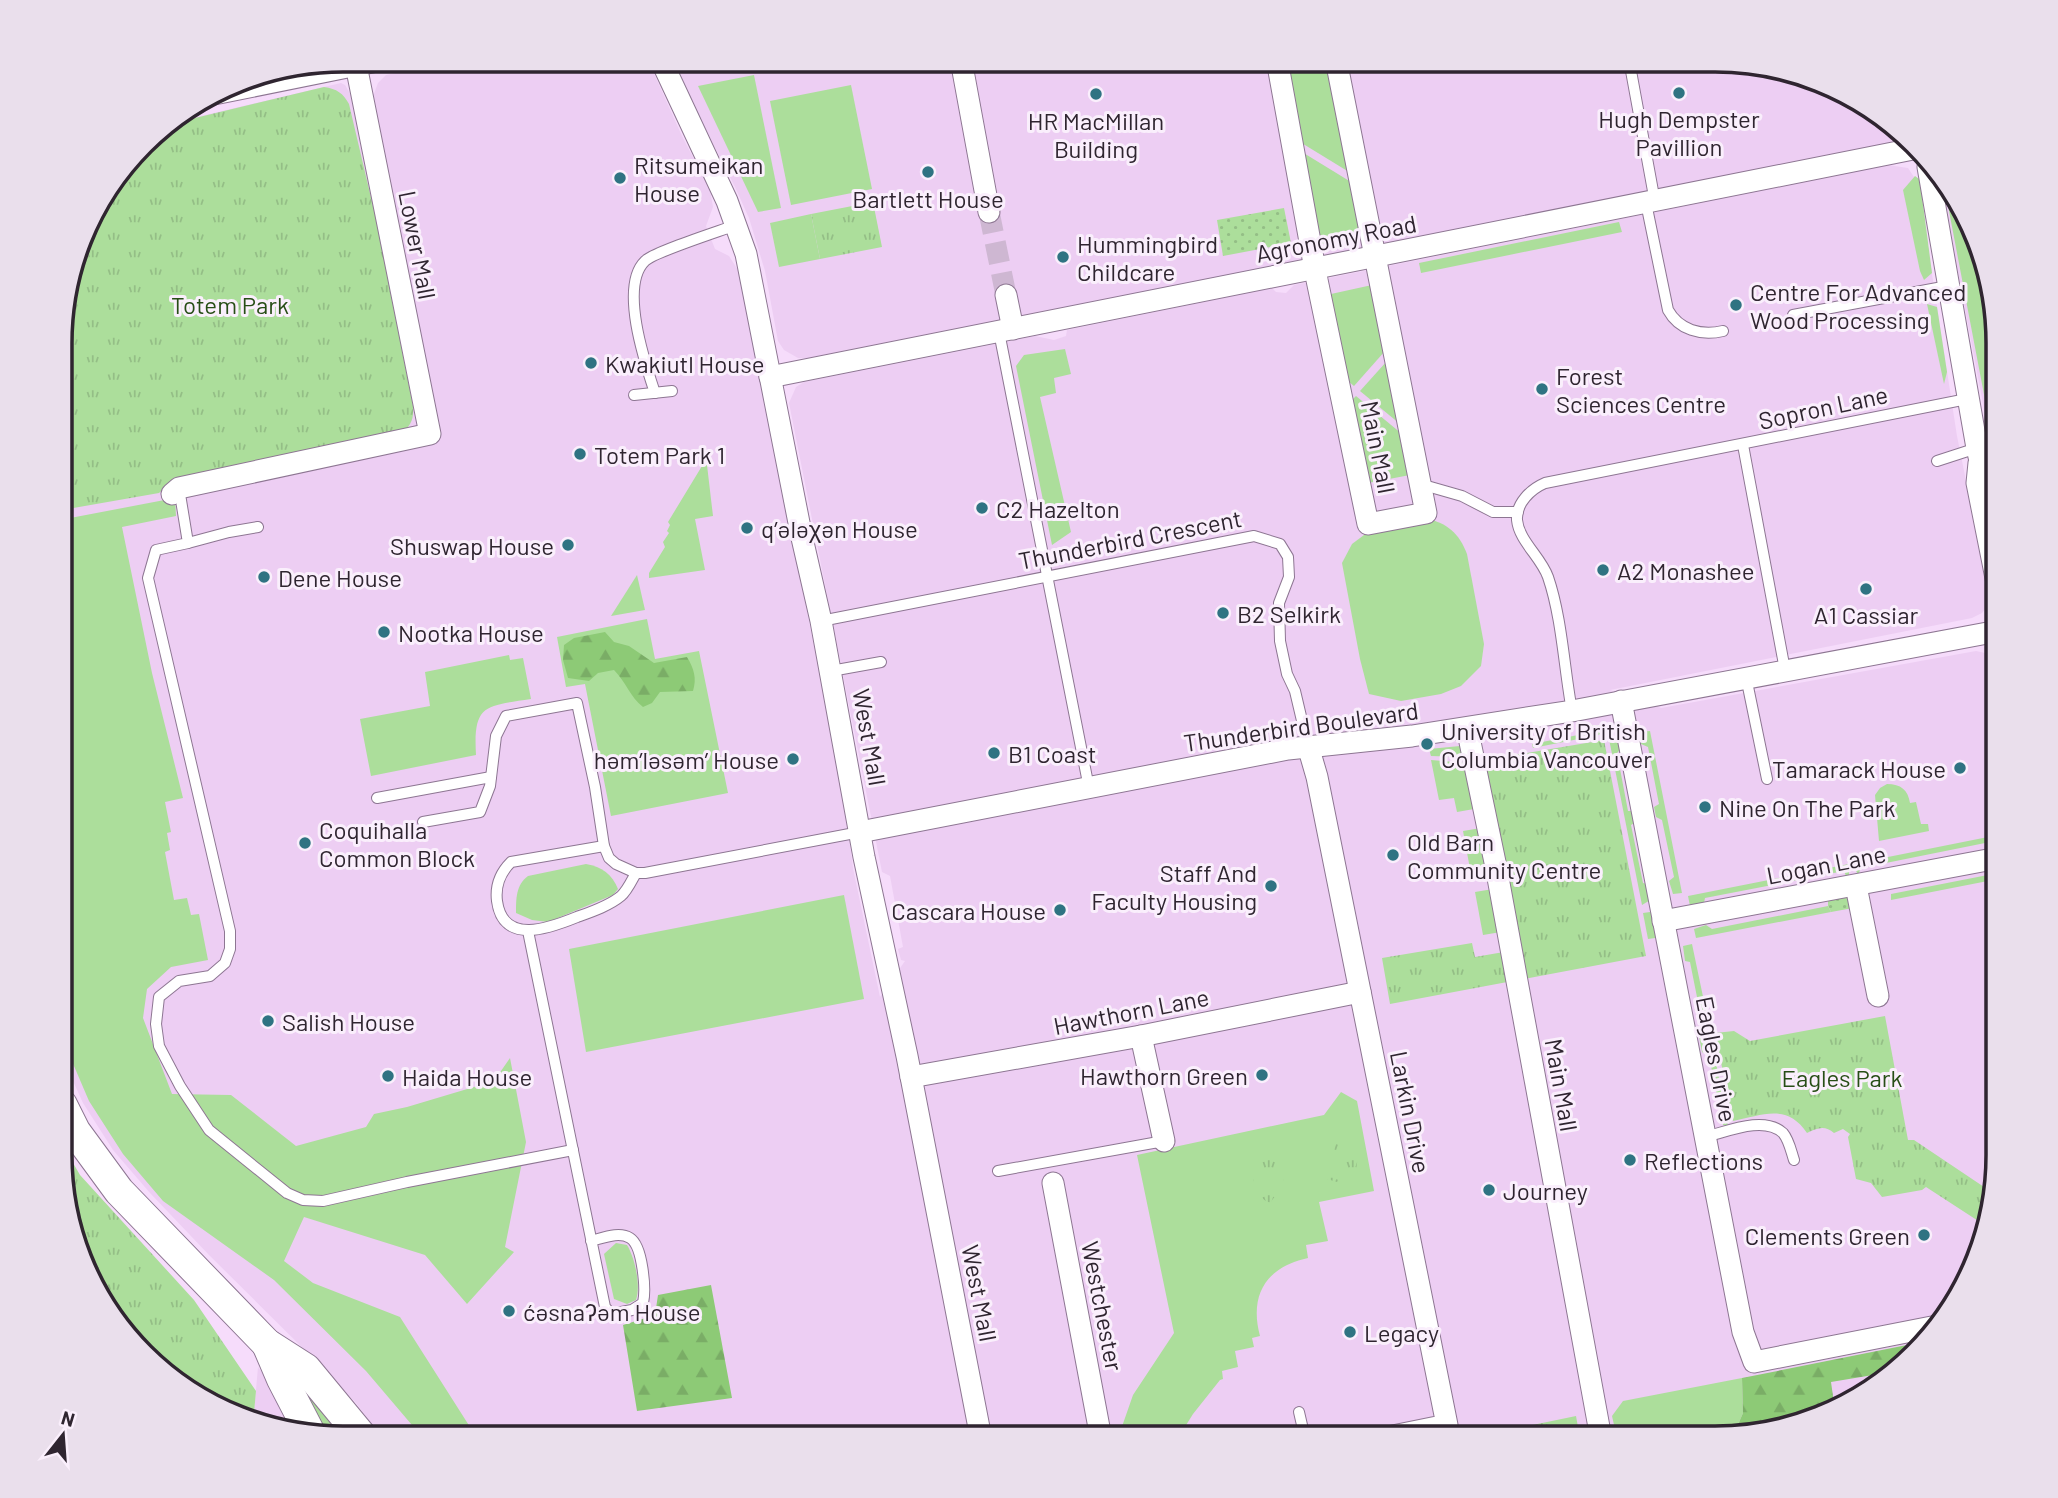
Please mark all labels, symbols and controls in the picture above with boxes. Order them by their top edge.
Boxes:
marker: Hugh Dempster Pavillion [1671,85,1687,101]
marker: HR MacMillan Building [1088,86,1104,102]
place label: Hugh Dempster Pavillion [1598,104,1760,161]
place label: HR MacMillan Building [1028,106,1164,163]
place label: Ritsumeikan House [634,150,764,207]
marker: Bartlett House [920,164,936,180]
marker: Ritsumeikan House [612,170,628,186]
place label: Bartlett House [852,184,1004,213]
street label: Lower Mall [393,188,443,302]
street label: Agronomy Road [1253,208,1419,268]
place label: Hummingbird Childcare [1077,229,1218,286]
marker: Hummingbird Childcare [1055,249,1071,265]
place label: Centre For Advanced Wood Processing [1750,277,1966,334]
park label: Totem Park [171,290,289,319]
marker: Centre For Advanced Wood Processing [1728,297,1744,313]
place label: Kwakiutl House [605,349,765,378]
marker: Kwakiutl House [583,355,599,371]
place label: Forest Sciences Centre [1556,361,1726,418]
street label: Sopron Lane [1756,379,1890,435]
marker: Forest Sciences Centre [1534,381,1550,397]
street label: Main Mall [1356,398,1402,496]
place label: Totem Park 1 [594,440,725,469]
marker: Totem Park 1 [572,446,588,462]
place label: C2 Hazelton [996,494,1120,523]
marker: C2 Hazelton [974,500,990,516]
street label: Thunderbird Crescent [1016,503,1244,575]
place label: q’ələχən House [761,514,918,543]
marker: q’ələχən House [739,520,755,536]
place label: Shuswap House [390,531,554,560]
marker: Shuswap House [560,537,576,553]
place label: A2 Monashee [1617,556,1755,585]
marker: A2 Monashee [1595,562,1611,578]
place label: Dene House [278,563,402,592]
marker: Dene House [256,569,272,585]
marker: A1 Cassiar [1858,581,1874,597]
place label: B2 Selkirk [1237,599,1341,628]
place label: A1 Cassiar [1814,600,1918,629]
marker: B2 Selkirk [1215,605,1231,621]
place label: Nootka House [398,618,544,647]
marker: Nootka House [376,624,392,640]
street label: West Mall [847,686,893,788]
street label: Thunderbird Boulevard [1182,695,1420,757]
place label: University of British Columbia Vancouver [1441,716,1652,773]
marker: University of British Columbia Vancouver [1419,736,1435,752]
place label: B1 Coast [1008,739,1096,768]
place label: həm’ləsəm’ House [594,745,779,774]
marker: B1 Coast [986,745,1002,761]
marker: həm’ləsəm’ House [785,751,801,767]
place label: Tamarack House [1772,754,1946,783]
marker: Tamarack House [1952,760,1968,776]
place label: Nine On The Park [1719,793,1896,822]
marker: Nine On The Park [1697,799,1713,815]
place label: Coquihalla Common Block [319,815,475,872]
place label: Old Barn Community Centre [1407,827,1601,884]
marker: Coquihalla Common Block [297,835,313,851]
street label: Logan Lane [1764,838,1888,890]
marker: Old Barn Community Centre [1385,847,1401,863]
place label: Staff And Faculty Housing [1091,858,1257,915]
marker: Staff And Faculty Housing [1263,878,1279,894]
place label: Cascara House [891,896,1046,925]
marker: Cascara House [1052,902,1068,918]
street label: Hawthorn Lane [1051,982,1211,1040]
street label: Eagles Drive [1691,994,1743,1124]
place label: Salish House [282,1007,415,1036]
marker: Salish House [260,1013,276,1029]
street label: Main Mall [1540,1036,1584,1134]
street label: Larkin Drive [1385,1048,1437,1176]
place label: Hawthorn Green [1080,1061,1248,1090]
place label: Haida House [402,1062,532,1091]
park label: Eagles Park [1781,1063,1903,1092]
marker: Hawthorn Green [1254,1067,1270,1083]
marker: Haida House [380,1068,396,1084]
place label: Reflections [1644,1146,1763,1175]
marker: Reflections [1622,1152,1638,1168]
place label: Journey [1503,1176,1588,1205]
marker: Journey [1481,1182,1497,1198]
place label: Clements Green [1745,1221,1910,1250]
marker: Clements Green [1916,1227,1932,1243]
street label: Westchester [1076,1239,1130,1374]
street label: West Mall [956,1242,1004,1344]
place label: c̓əsnaʔəm House [523,1297,700,1326]
marker: c̓əsnaʔəm House [501,1303,517,1319]
place label: Legacy [1364,1318,1439,1347]
marker: Legacy [1342,1324,1358,1340]
north arrow [28,1400,98,1470]
text: N [59,1405,78,1431]

